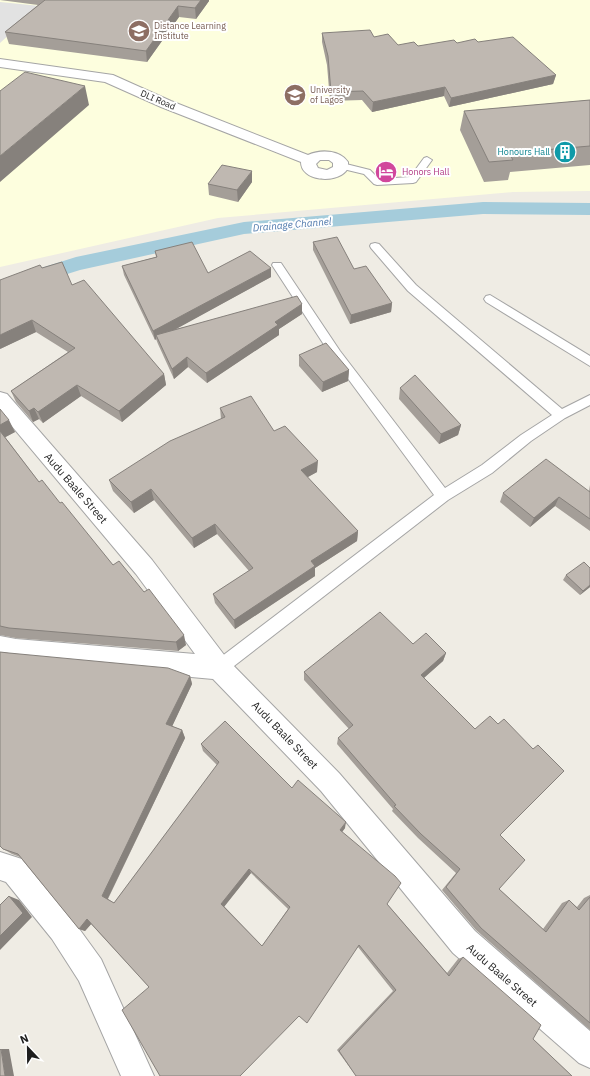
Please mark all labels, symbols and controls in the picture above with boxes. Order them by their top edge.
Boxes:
school or university icon: Distance Learning Institute [126,18,152,44]
place label: Distance Learning Institute [154,20,226,41]
school or university icon: University of Lagos [282,82,308,108]
place label: University of Lagos [310,84,351,105]
street label: DLI Road [139,87,177,112]
building icon: Honours Hall [552,139,578,165]
place label: Honours Hall [498,146,551,157]
hotel icon: Honors Hall [373,159,399,185]
place label: Honors Hall [402,166,450,177]
water label: Drainage Channel [252,215,332,234]
street label: Audu Baale Street [41,450,111,526]
street label: Audu Baale Street [249,698,321,772]
street label: Audu Baale Street [464,940,540,1010]
north arrow [8,1028,48,1068]
text: N [18,1031,31,1047]

